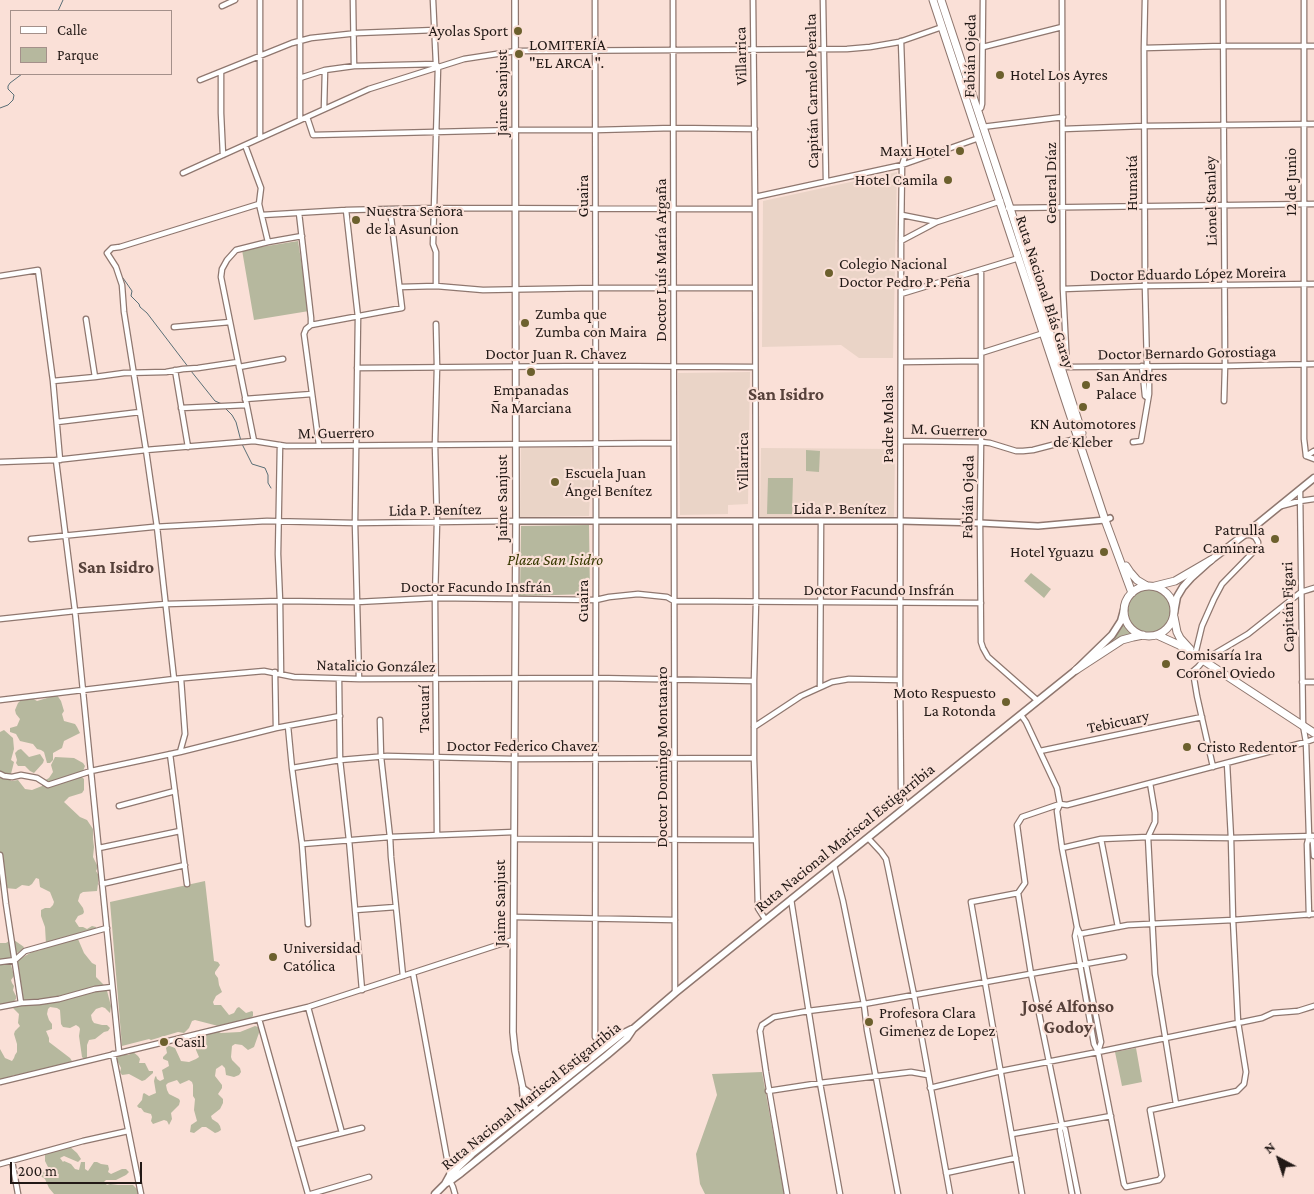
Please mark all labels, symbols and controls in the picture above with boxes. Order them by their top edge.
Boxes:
legend [10,10,172,75]
street label: Capitán Carmelo Peralta [801,13,823,169]
street label: Fabián Ojeda [960,14,980,98]
place label: Ayolas Sport [428,21,508,41]
text: Calle [57,22,87,38]
marker: Ayolas Sport [512,25,524,37]
street label: Villarrica [731,27,751,85]
place label: LOMITERÍA "EL ARCA ". [529,35,606,73]
text: Parque [57,47,98,63]
marker: LOMITERÍA "EL ARCA ". [513,48,525,60]
street label: Jaime Sanjust [492,50,512,136]
place label: Hotel Los Ayres [1010,65,1108,85]
marker: Hotel Los Ayres [994,69,1006,81]
place label: Maxi Hotel [880,141,950,161]
street label: General Díaz [1041,142,1061,224]
marker: Maxi Hotel [954,145,966,157]
street label: 12 de Junio [1281,148,1301,216]
street label: Humaitá [1122,155,1142,211]
street label: Lionel Stanley [1201,156,1221,246]
place label: Hotel Camila [855,170,938,190]
marker: Hotel Camila [942,174,954,186]
street label: Guaira [573,175,593,217]
street label: Doctor Luís María Argaña [651,178,671,342]
place label: Nuestra Señora de la Asuncion [366,201,463,239]
street label: Ruta Nacional Blás Garay [1011,213,1079,371]
marker: Nuestra Señora de la Asuncion [350,214,362,226]
place label: Colegio Nacional Doctor Pedro P. Peña [839,254,970,292]
street label: Doctor Eduardo López Moreira [1090,263,1286,285]
marker: Colegio Nacional Doctor Pedro P. Peña [823,267,835,279]
place label: Zumba que Zumba con Maira [535,304,647,342]
marker: Zumba que Zumba con Maira [519,317,531,329]
street label: Doctor Bernardo Gorostiaga [1097,342,1277,364]
street label: Doctor Juan R. Chavez [485,344,627,364]
marker: Empanadas Ña Marciana [525,366,537,378]
place label: San Andres Palace [1096,366,1167,404]
marker: San Andres Palace [1080,379,1092,391]
place label: Empanadas Ña Marciana [490,380,572,418]
district label: San Isidro [748,383,824,405]
street label: Padre Molas [878,385,898,463]
marker: KN Automotores de Kleber [1077,401,1089,413]
place label: KN Automotores de Kleber [1030,414,1136,452]
street label: M. Guerrero [910,419,988,441]
street label: M. Guerrero [297,423,375,443]
street label: Villarrica [733,432,753,490]
street label: Jaime Sanjust [492,455,512,541]
street label: Fabián Ojeda [958,455,978,539]
place label: Escuela Juan Ángel Benítez [565,463,652,501]
marker: Escuela Juan Ángel Benítez [549,476,561,488]
street label: Lida P. Benítez [794,499,886,519]
street label: Lida P. Benítez [388,500,482,520]
place label: Patrulla Caminera [1203,520,1265,558]
marker: Patrulla Caminera [1269,533,1281,545]
place label: Hotel Yguazu [1010,542,1094,562]
marker: Hotel Yguazu [1098,546,1110,558]
park label: Plaza San Isidro [507,550,603,570]
district label: San Isidro [78,556,154,578]
street label: Capitán Figari [1278,562,1298,652]
street label: Doctor Facundo Insfrán [401,577,551,597]
street label: Guaira [573,580,593,622]
street label: Doctor Facundo Insfrán [804,580,954,600]
place label: Comisaría 1ra Coronel Oviedo [1176,645,1275,683]
street label: Natalicio González [316,655,436,677]
marker: Comisaría 1ra Coronel Oviedo [1160,658,1172,670]
street label: Doctor Domingo Montanaro [652,666,672,848]
place label: Moto Respuesto La Rotonda [893,683,996,721]
street label: Tacuarí [414,685,434,733]
marker: Moto Respuesto La Rotonda [1000,696,1012,708]
street label: Tebicuary [1085,706,1151,738]
street label: Doctor Federico Chavez [447,736,597,756]
place label: Cristo Redentor [1197,737,1297,757]
marker: Cristo Redentor [1181,741,1193,753]
street label: Ruta Nacional Mariscal Estigarribia [751,760,939,916]
street label: Jaime Sanjust [490,860,510,946]
place label: Universidad Católica [283,938,361,976]
marker: Universidad Católica [267,951,279,963]
district label: José Alfonso Godoy [1022,995,1114,1038]
place label: Profesora Clara Gimenez de Lopez [879,1003,995,1041]
marker: Profesora Clara Gimenez de Lopez [863,1016,875,1028]
street label: Ruta Nacional Mariscal Estigarribia [437,1018,625,1174]
place label: Casil [174,1032,205,1052]
marker: Casil [158,1036,170,1048]
north arrow [1254,1134,1304,1184]
text: N [1261,1138,1278,1157]
scale bar [12,1152,145,1184]
text: 200 m [18,1163,57,1179]

